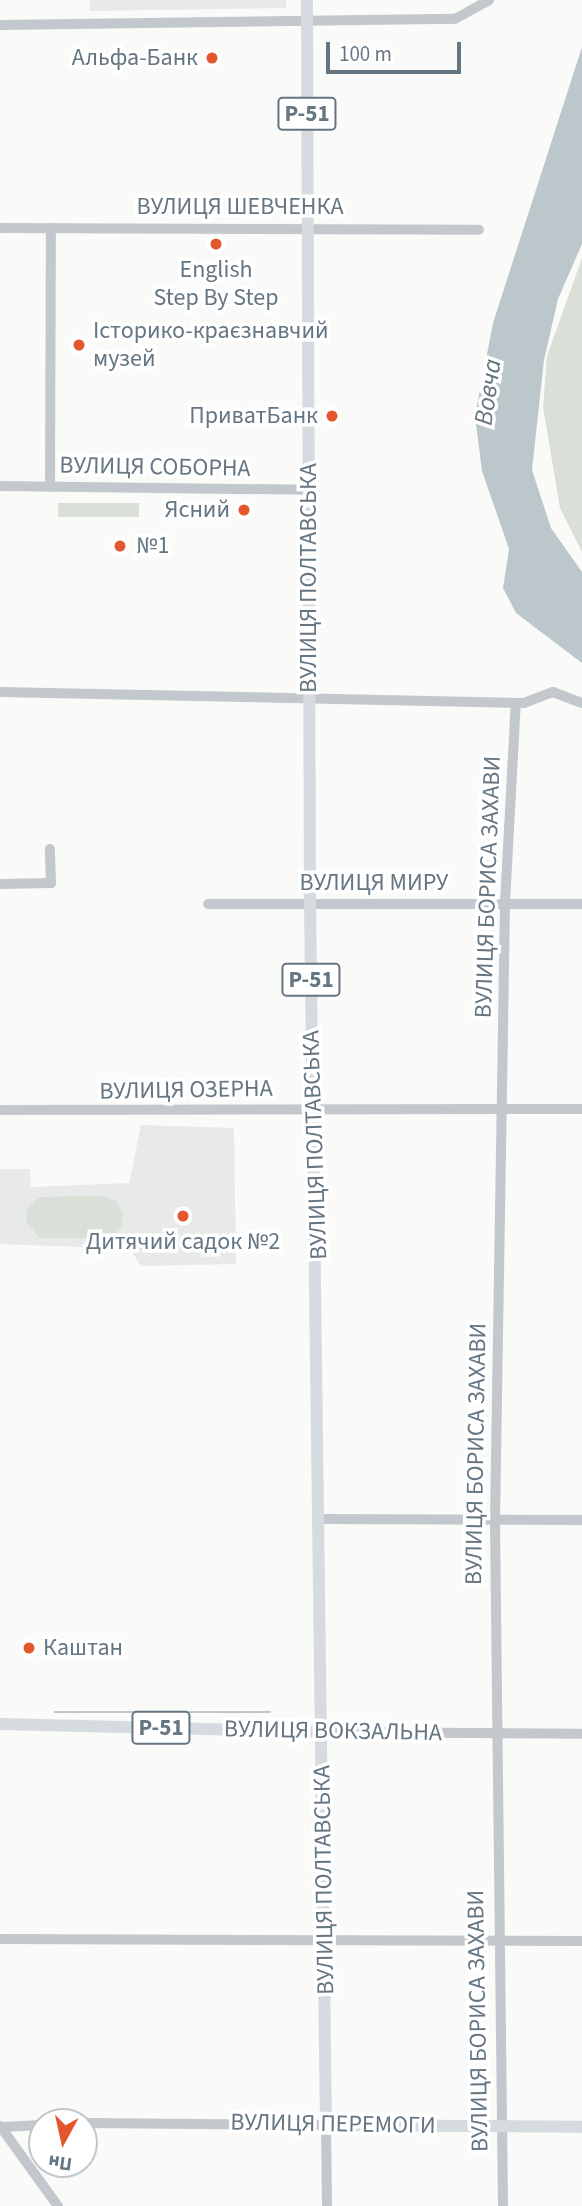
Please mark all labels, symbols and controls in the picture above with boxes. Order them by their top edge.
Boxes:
scale bar [330,28,465,72]
text: 100 m [339,39,392,69]
place label: Альфа-Банк [72,44,198,72]
marker: Альфа-Банк [204,50,220,66]
road number: Р-51 [277,94,337,134]
street label: ВУЛИЦЯ ШЕВЧЕНКА [137,193,343,221]
marker: English Step By Step [208,236,224,252]
place label: English Step By Step [153,256,279,312]
place label: Історико-краєзнавчий музей [93,317,328,373]
marker: Історико-краєзнавчий музей [71,337,87,353]
water label: Вовча [468,357,508,427]
place label: ПриватБанк [189,402,318,430]
marker: ПриватБанк [324,408,340,424]
street label: ВУЛИЦЯ СОБОРНА [59,451,251,483]
street label: ВУЛИЦЯ ПОЛТАВСЬКА [295,463,323,693]
place label: Ясний [164,496,230,524]
marker: Ясний [236,502,252,518]
place label: №1 [136,532,169,560]
marker: №1 [110,536,130,556]
street label: ВУЛИЦЯ БОРИСА ЗАХАВИ [469,755,507,1019]
street label: ВУЛИЦЯ МИРУ [300,869,448,897]
road number: Р-51 [281,960,341,1000]
street label: ВУЛИЦЯ ПОЛТАВСЬКА [297,1030,333,1260]
street label: ВУЛИЦЯ ОЗЕРНА [99,1074,273,1106]
marker: Дитячий садок №2 [175,1208,191,1224]
place label: Дитячий садок №2 [86,1228,280,1256]
street label: ВУЛИЦЯ БОРИСА ЗАХАВИ [459,1323,493,1585]
place label: Каштан [43,1634,123,1662]
marker: Каштан [21,1640,37,1656]
road number: Р-51 [131,1708,191,1748]
street label: ВУЛИЦЯ ВОКЗАЛЬНА [224,1715,442,1747]
street label: ВУЛИЦЯ ПОЛТАВСЬКА [308,1765,340,1995]
street label: ВУЛИЦЯ БОРИСА ЗАХАВИ [461,1890,495,2152]
north arrow [28,2108,98,2178]
street label: ВУЛИЦЯ ПЕРЕМОГИ [230,2108,436,2140]
text: Пн [47,2147,74,2177]

